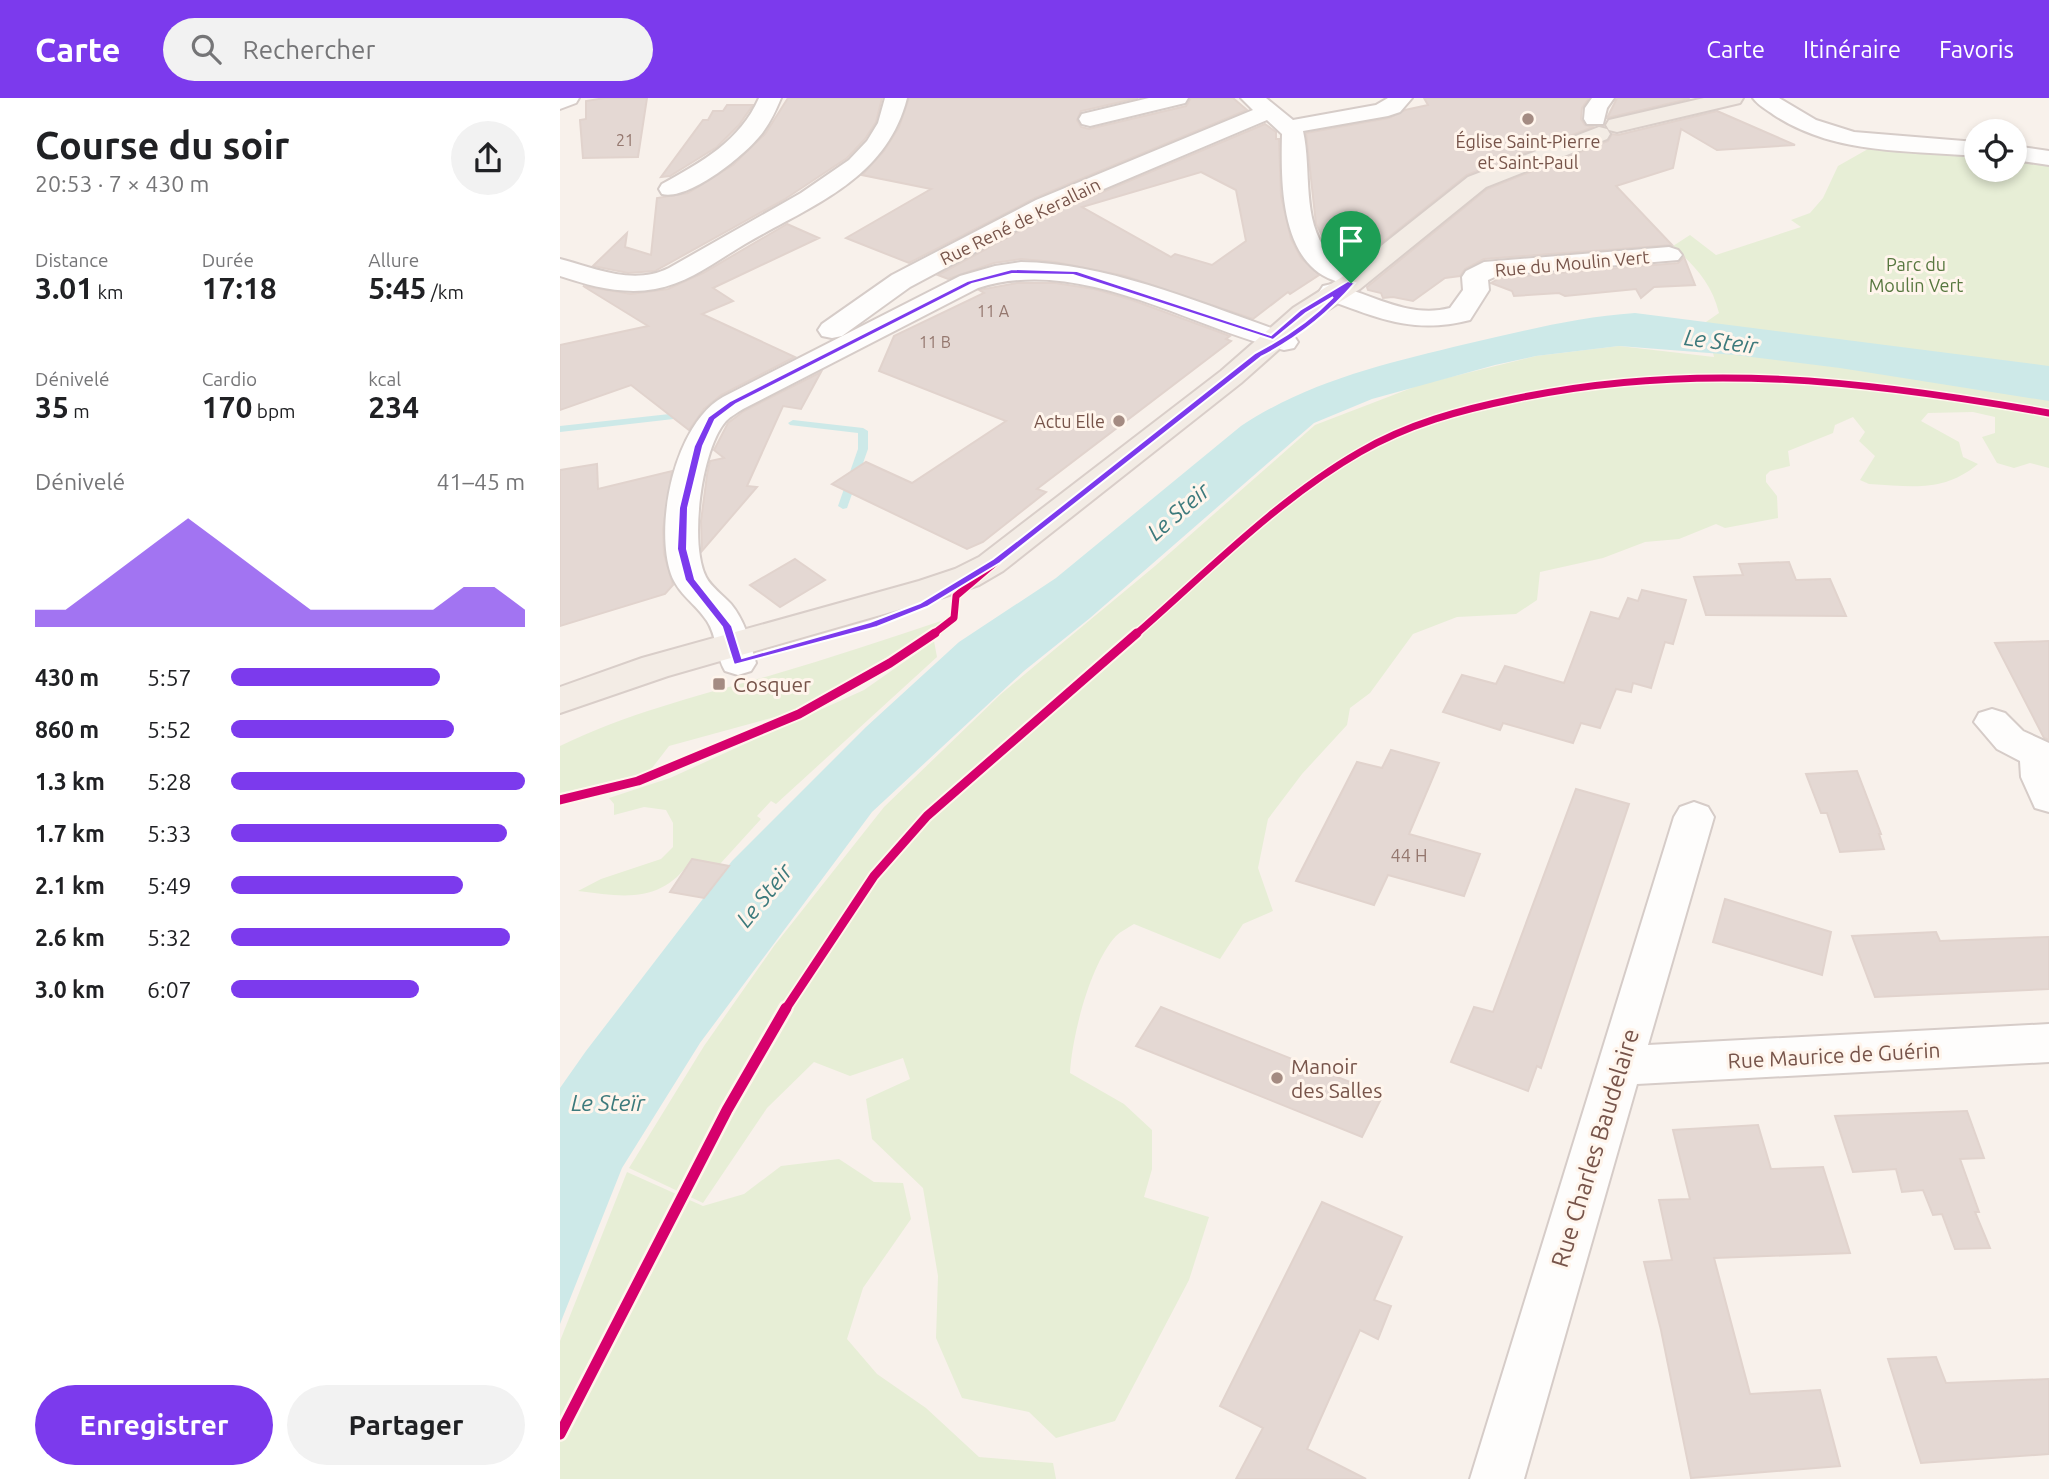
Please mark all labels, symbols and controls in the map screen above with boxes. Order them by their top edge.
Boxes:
search box [163,18,653,81]
icon: search [187,30,225,68]
text: Carte [35,31,121,68]
text: Rechercher [243,35,375,64]
text: Carte [1706,36,1765,63]
text: Itinéraire [1803,36,1901,63]
text: Favoris [1939,36,2014,63]
marker: Église Saint-Pierre et Saint-Paul [1520,111,1536,127]
map controls [1964,119,2027,182]
button: locate [1964,119,2027,182]
button: share [451,121,525,195]
text: Course du soir [35,124,289,166]
place label: Église Saint-Pierre et Saint-Paul [1456,130,1601,172]
house number: 21 [616,131,634,149]
text: 20:53 · 7 × 430 m [35,171,209,196]
street label: Rue René de Kerallain [937,174,1103,268]
pin [1321,211,1381,283]
icon: arrive [1332,222,1370,260]
street label: Rue du Moulin Vert [1494,246,1650,280]
text: Distance [35,249,109,271]
text: Durée [202,249,254,271]
text: Allure [368,249,419,271]
park label: Parc du Moulin Vert [1869,254,1963,295]
text: 3.01 [35,271,93,305]
text: 17:18 [202,271,277,305]
text: 5:45 [368,271,426,305]
text: km [93,281,123,303]
text: /km [426,281,464,303]
house number: 11 A [977,302,1010,320]
water label: Le Steir [1683,324,1760,358]
house number: 11 B [919,333,951,351]
text: Dénivelé [35,368,110,390]
text: Cardio [202,368,257,390]
text: kcal [368,368,401,390]
text: 35 [35,390,69,424]
text: 170 [202,390,252,424]
text: 234 [368,390,419,424]
text: m [69,400,90,422]
text: bpm [252,400,295,422]
place label: Actu Elle [1034,411,1105,431]
marker: Actu Elle [1111,413,1127,429]
text: Dénivelé [35,469,125,494]
text: 41–45 m [437,469,525,494]
water label: Le Steir [1142,476,1215,545]
text: 430 m [35,665,99,690]
text: 5:57 [147,665,192,690]
place label: Cosquer [733,672,811,696]
marker: Cosquer [711,676,727,692]
text: 860 m [35,717,99,742]
text: 5:52 [147,717,192,742]
text: 1.3 km [35,769,105,794]
text: 5:28 [147,769,192,794]
text: 1.7 km [35,821,105,846]
text: 5:33 [147,821,192,846]
house number: 44 H [1391,845,1427,865]
water label: Le Steir [731,857,798,932]
text: 2.1 km [35,873,105,898]
text: 5:49 [147,873,192,898]
text: 2.6 km [35,925,105,950]
text: 5:32 [147,925,192,950]
text: 3.0 km [35,977,105,1002]
text: 6:07 [147,977,192,1002]
street label: Rue Charles Baudelaire [1546,1025,1644,1271]
street label: Rue Maurice de Guérin [1727,1037,1941,1073]
place label: Manoir des Salles [1291,1054,1382,1102]
marker: Manoir des Salles [1269,1070,1285,1086]
water label: Le Steïr [571,1090,646,1115]
button: Enregistrer [35,1385,273,1465]
button: Partager [287,1385,525,1465]

